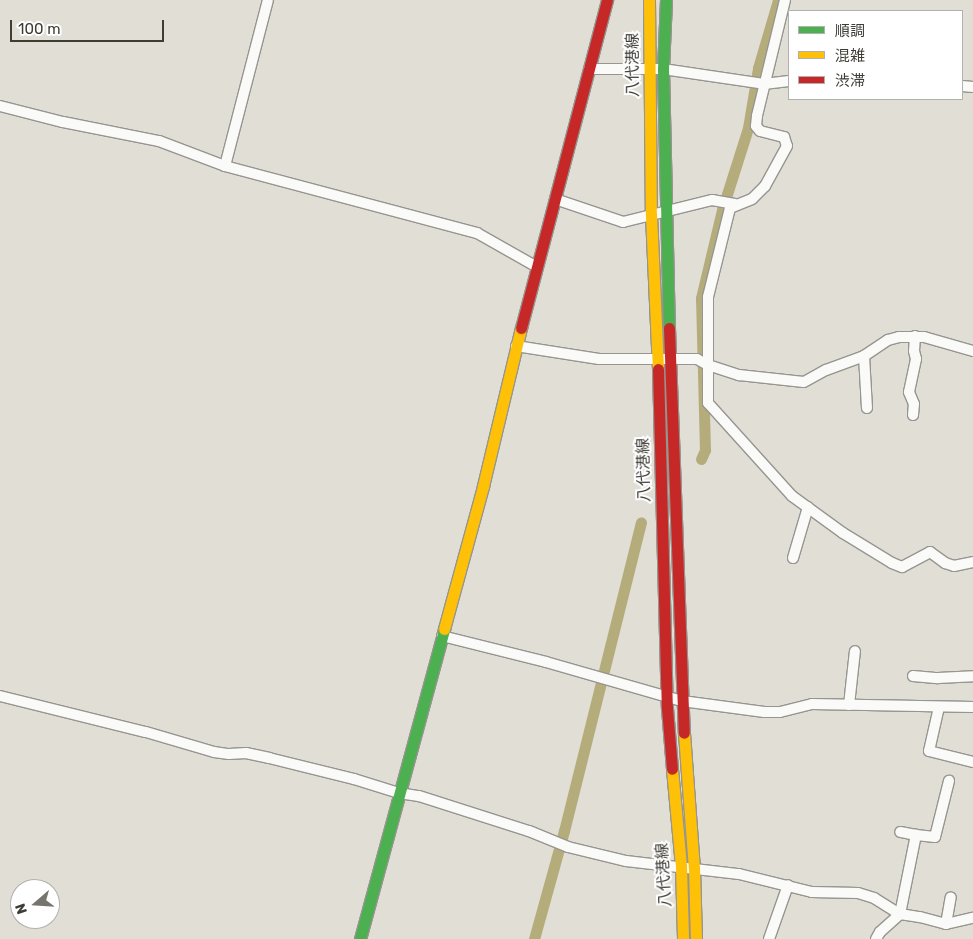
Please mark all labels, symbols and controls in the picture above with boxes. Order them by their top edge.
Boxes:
scale bar [12,10,166,42]
legend [788,10,963,100]
text: 100 m [18,20,60,38]
text: 順調 [835,22,865,40]
street label: 八代港線 [623,33,643,97]
text: 混雑 [835,47,865,65]
text: 渋滞 [835,72,865,90]
street label: 八代港線 [634,438,654,502]
street label: 八代港線 [653,843,675,907]
north arrow [10,879,60,929]
text: N [12,901,31,916]

